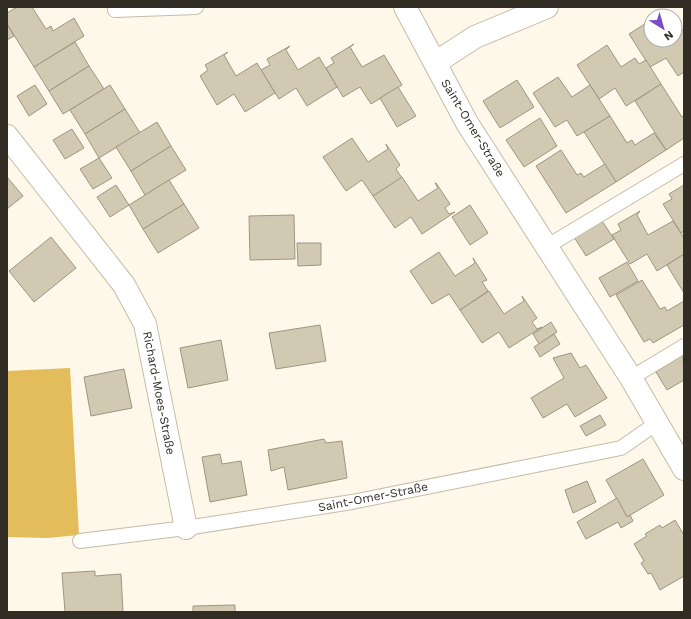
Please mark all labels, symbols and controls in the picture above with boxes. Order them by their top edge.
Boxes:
north arrow [643,8,683,48]
text: N [662,28,676,43]
street label: Saint-Omer-Straße [438,77,508,179]
street label: Richard-Moes-Straße [140,330,178,456]
street label: Saint-Omer-Straße [317,479,429,515]

